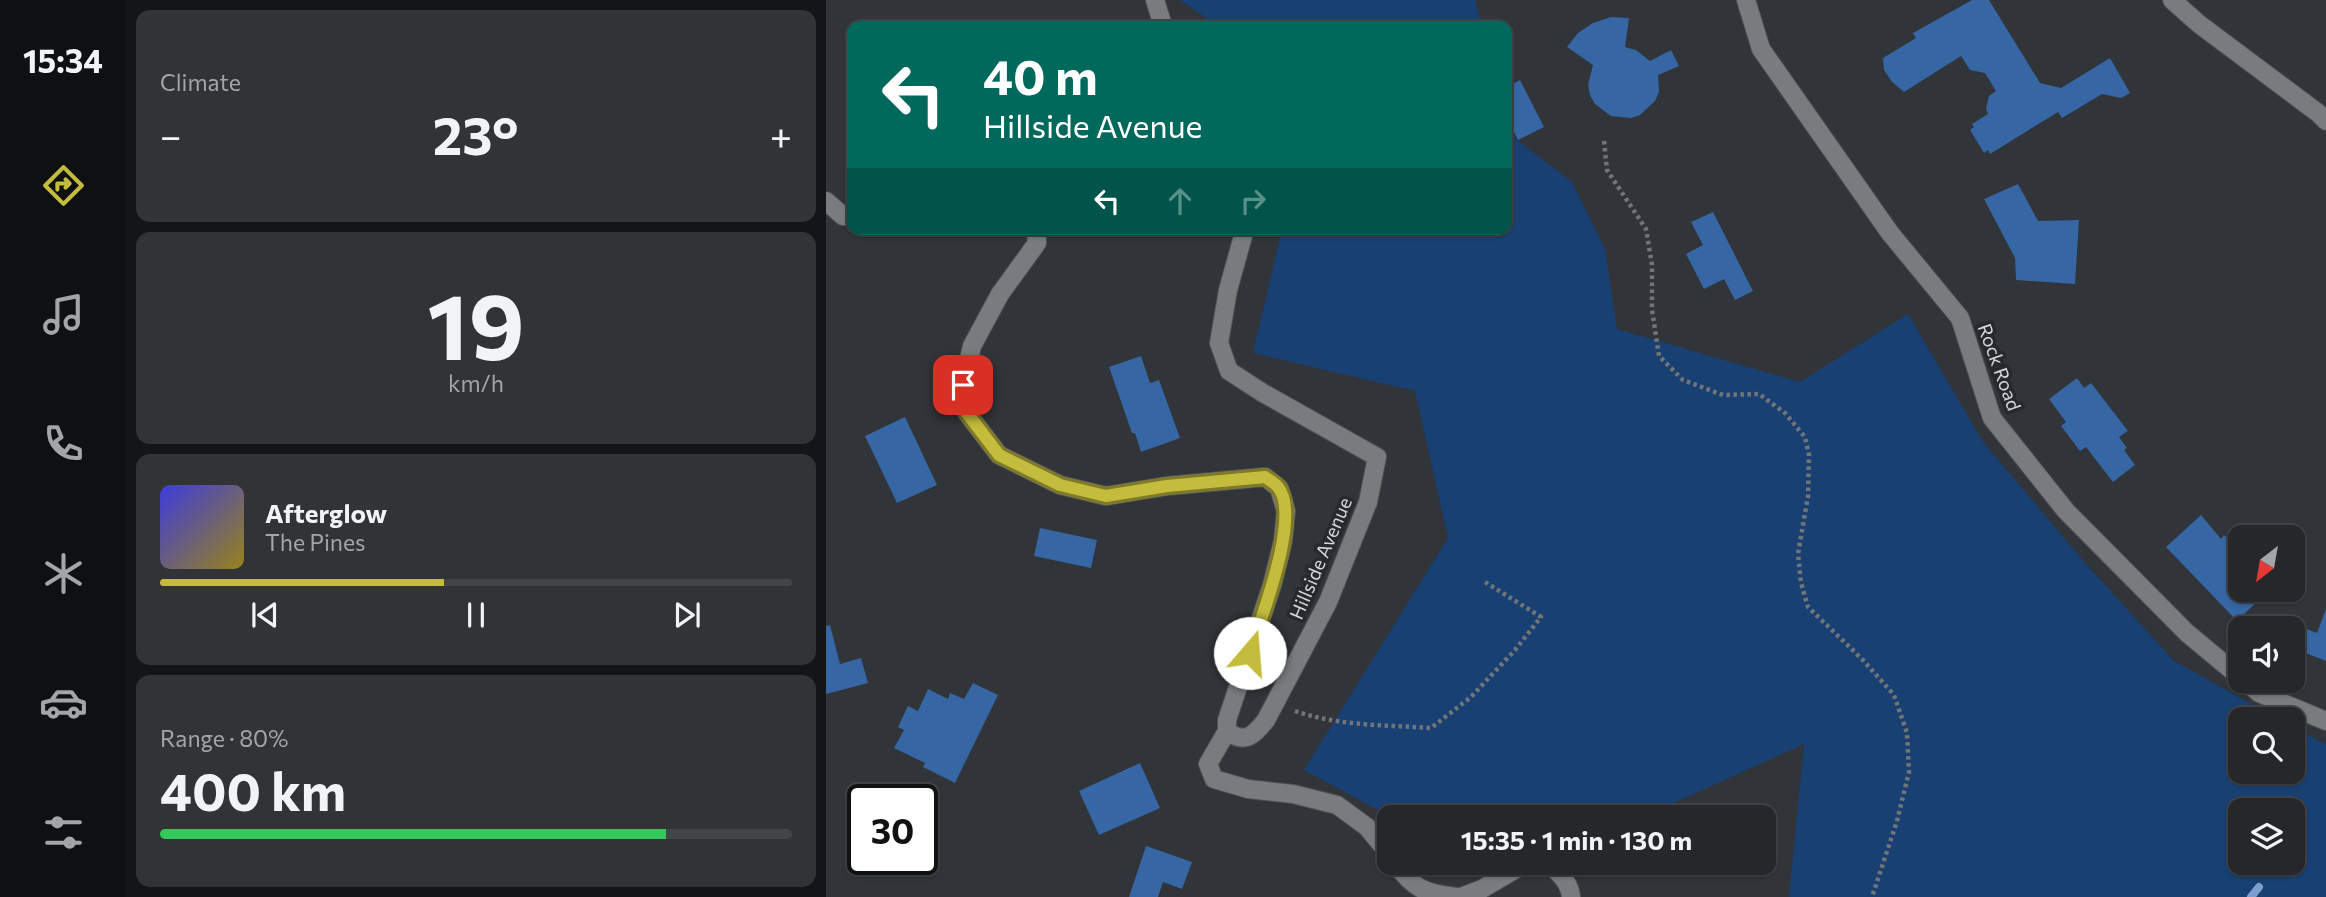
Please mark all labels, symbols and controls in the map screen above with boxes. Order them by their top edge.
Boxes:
text: 15:34 [23,40,103,80]
text: 40 m [983,45,1098,105]
icon: left [868,49,959,140]
text: Climate [160,68,241,96]
text: 23° [433,102,519,166]
text: Hillside Avenue [983,105,1202,145]
text: − [160,111,182,158]
text: + [770,111,792,158]
icon: directions [39,161,88,210]
icon: left [1088,182,1126,220]
icon: ahead [1161,182,1199,220]
icon: right [1234,182,1272,220]
text: 19 [427,267,525,379]
icon: music [39,290,88,339]
street label: Rock Road [1974,320,2026,414]
pin [933,355,993,415]
icon: arrive [944,366,982,404]
text: km/h [448,369,504,397]
icon: phone [39,419,88,468]
street label: Hillside Avenue [1284,494,1356,622]
text: Afterglow [265,497,387,528]
north arrow [2228,525,2305,602]
map controls [2228,525,2305,875]
text: The Pines [265,528,366,556]
icon: climate [39,549,88,598]
icon: previous [246,596,284,634]
icon: pause [457,596,495,634]
icon: next [668,596,706,634]
position arrow [1213,616,1287,690]
button: sound [2228,616,2305,693]
icon: car [39,678,88,727]
button: search [2228,707,2305,784]
text: Range · 80% [160,724,288,752]
text: 400 km [160,758,346,822]
speed limit sign: 30 [847,784,938,875]
button: layers [2228,798,2305,875]
icon: filters [39,808,88,857]
text: 15:35 · 1 min · 130 m [1461,824,1692,855]

